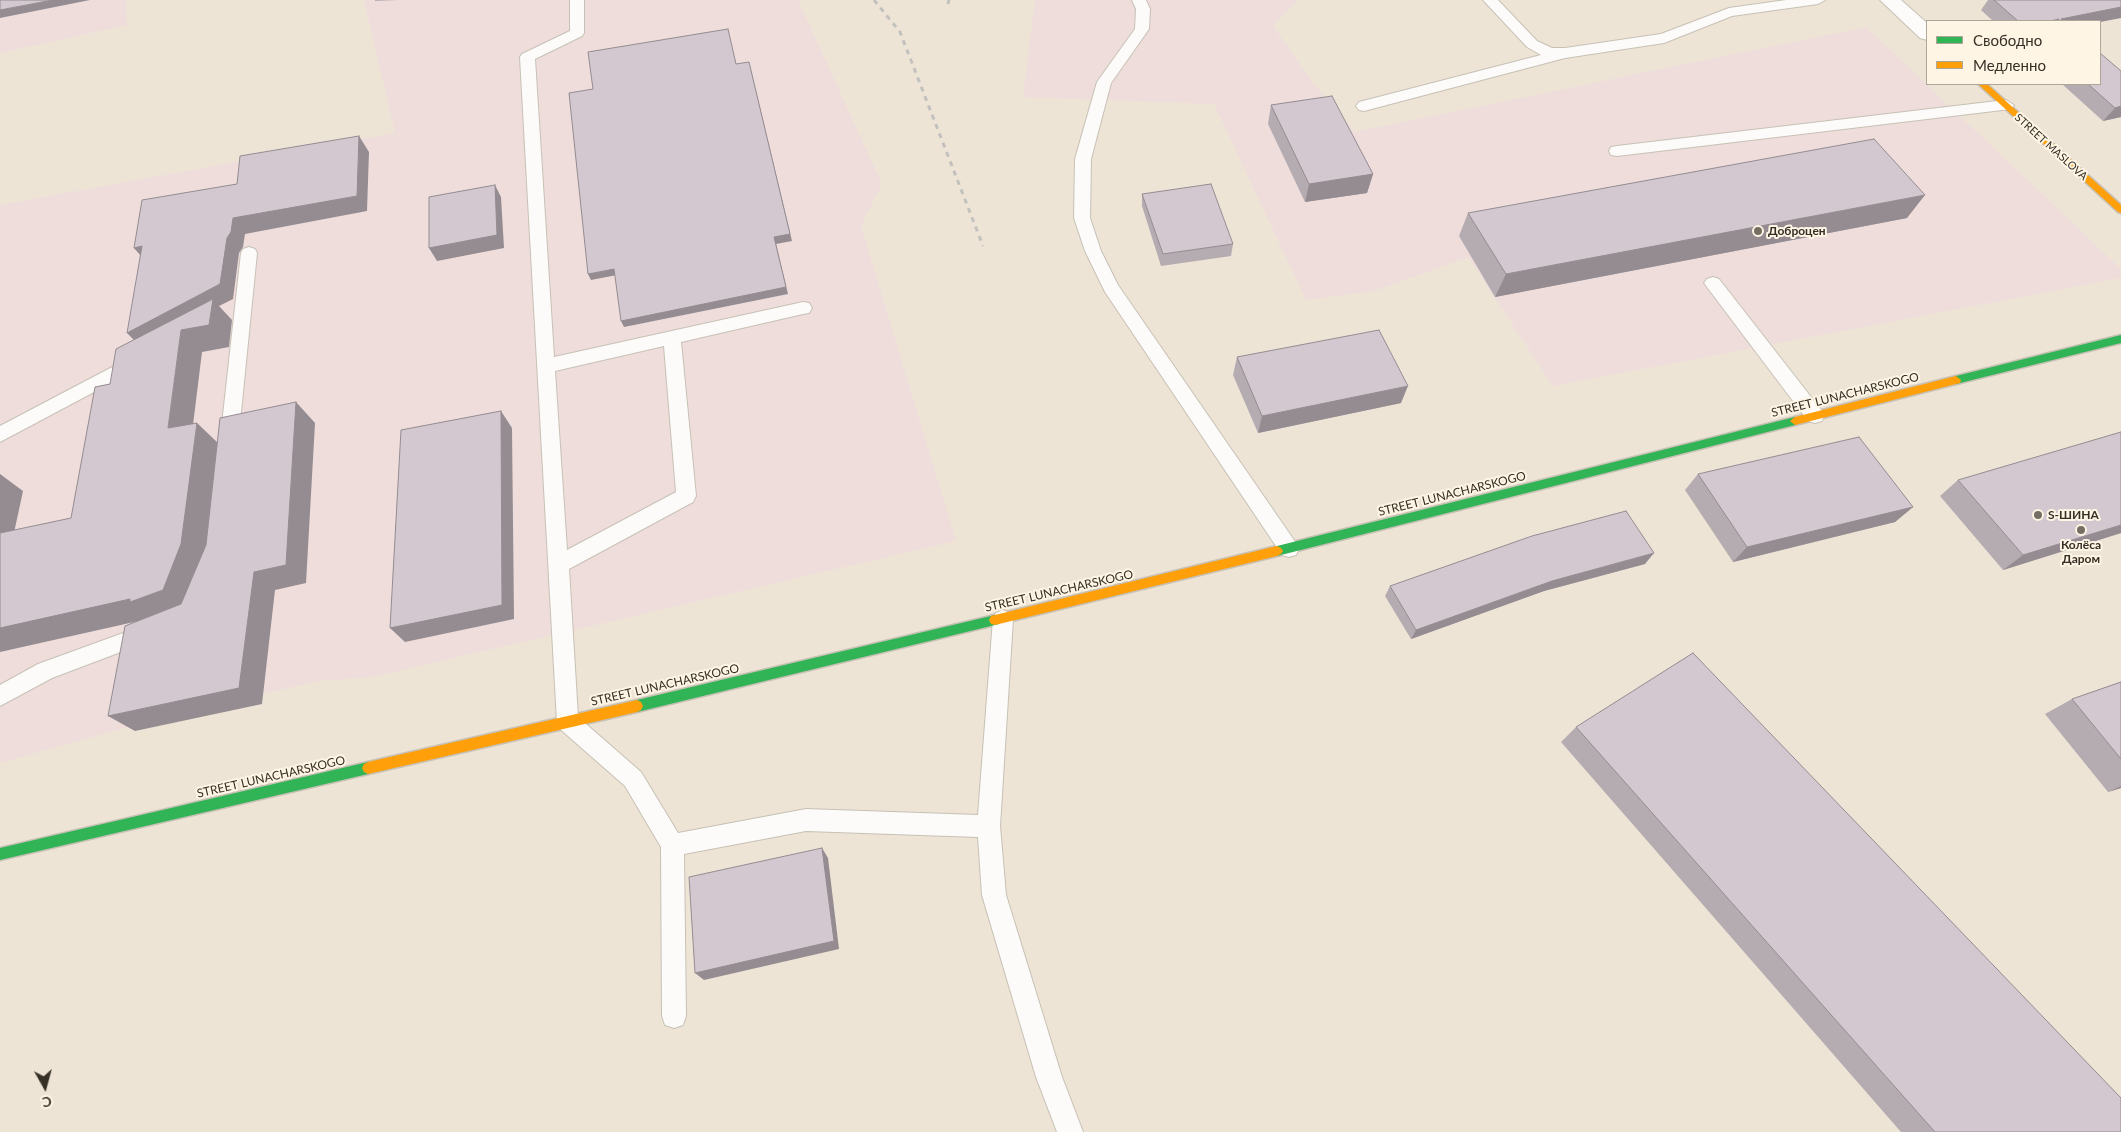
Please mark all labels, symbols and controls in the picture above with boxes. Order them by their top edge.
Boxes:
legend [1926,20,2101,85]
text: Свободно [1973,31,2042,49]
text: Медленно [1973,56,2046,74]
street label: STREET MASLOVA [2012,111,2090,183]
place label: Доброцен [1768,224,1826,238]
marker: Доброцен [1752,225,1764,237]
street label: STREET LUNACHARSKOGO [1770,370,1920,420]
street label: STREET LUNACHARSKOGO [1377,469,1527,519]
place label: S-ШИНА [2048,508,2099,522]
marker: S-ШИНА [2032,509,2044,521]
marker: Колёса Даром [2075,524,2087,536]
place label: Колёса Даром [2061,538,2101,566]
street label: STREET LUNACHARSKOGO [984,567,1134,615]
street label: STREET LUNACHARSKOGO [590,661,740,709]
street label: STREET LUNACHARSKOGO [196,753,346,801]
north arrow [20,1062,70,1112]
text: С [41,1093,53,1111]

